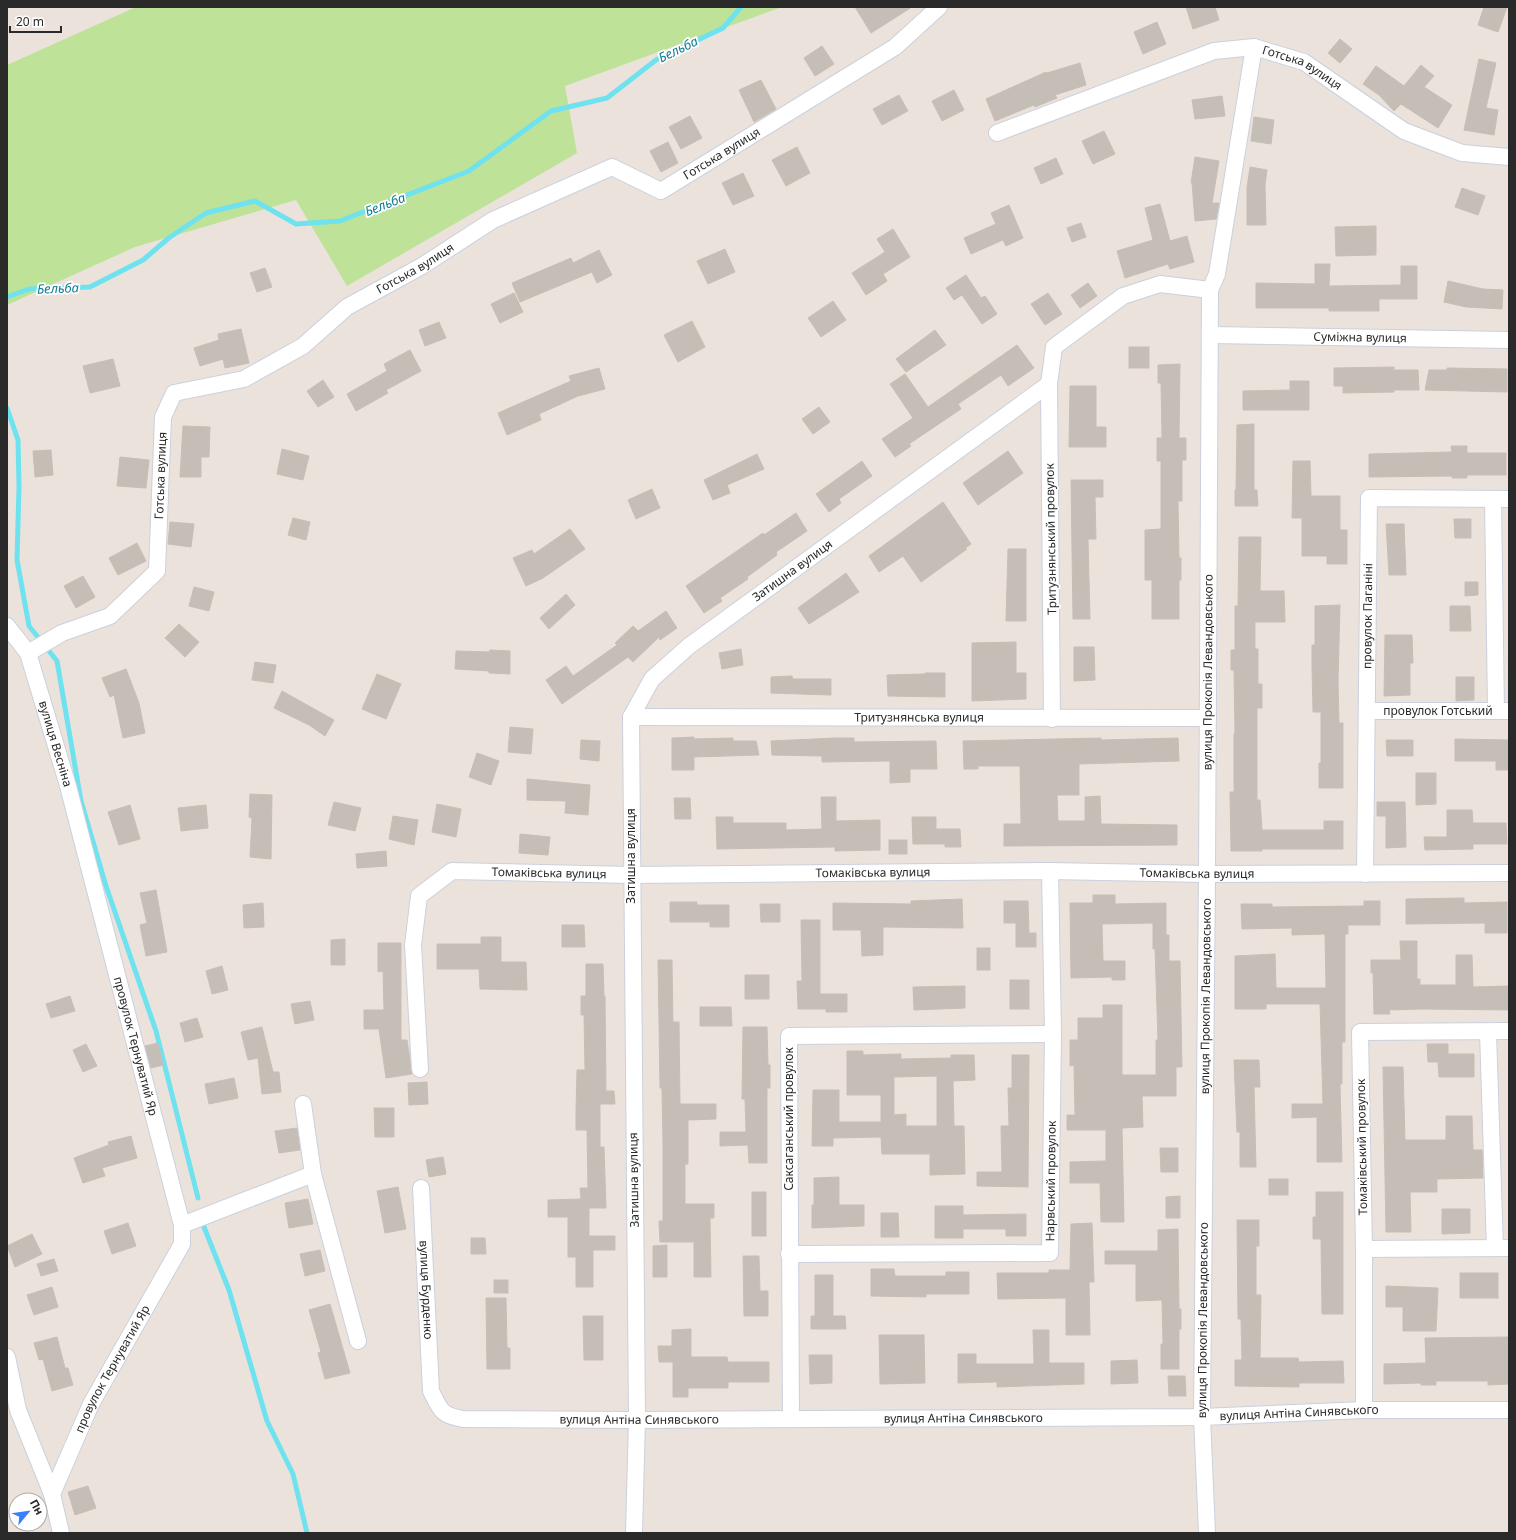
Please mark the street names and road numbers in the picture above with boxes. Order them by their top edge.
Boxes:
street label: Готська вулиця [1260,41,1346,94]
street label: Готська вулиця [680,123,763,183]
street label: Готська вулиця [373,239,457,297]
street label: Суміжна вулиця [1313,328,1407,346]
street label: Готська вулиця [150,431,170,520]
street label: Тритузнянський провулок [1041,462,1060,615]
street label: Затишна вулиця [749,535,836,605]
street label: провулок Паганіні [1358,563,1376,669]
street label: вулиця Прокопія Левандовського [1199,574,1217,770]
street label: вулиця Весніна [35,699,77,789]
street label: провулок Готський [1383,702,1493,719]
street label: Тритузнянська вулиця [854,708,984,726]
street label: Затишна вулиця [622,808,639,904]
street label: Томаківська вулиця [491,863,607,882]
street label: Томаківська вулиця [815,863,931,881]
street label: Томаківська вулиця [1139,864,1254,882]
street label: вулиця Прокопія Левандовського [1196,898,1215,1094]
street label: провулок Тернуватий Яр [110,975,162,1118]
street label: Саксаганський провулок [780,1047,797,1191]
street label: Томаківський провулок [1352,1078,1371,1215]
street label: Нарвський провулок [1041,1120,1060,1242]
street label: Затишна вулиця [624,1132,643,1228]
street label: вулиця Прокопія Левандовського [1193,1222,1212,1418]
street label: вулиця Бурденко [416,1240,437,1340]
street label: провулок Тернуватий Яр [71,1302,154,1435]
street label: вулиця Антіна Синявського [1219,1401,1379,1424]
street label: вулиця Антіна Синявського [884,1409,1043,1427]
street label: вулиця Антіна Синявського [560,1411,719,1428]

